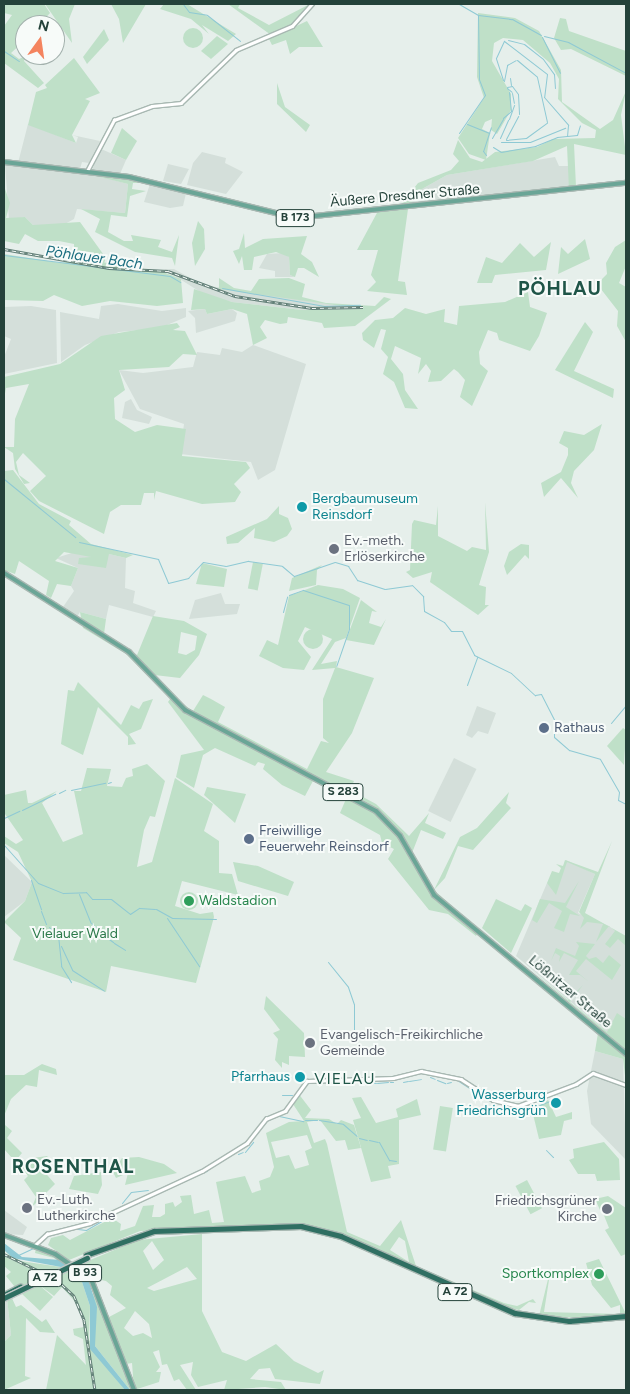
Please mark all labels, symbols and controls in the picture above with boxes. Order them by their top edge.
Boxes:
north arrow [15,15,65,65]
text: N [36,16,51,35]
street label: Äußere Dresdner Straße [329,181,481,211]
road number: B 173 [275,208,315,228]
water label: Pöhlauer Bach [44,242,144,274]
district label: PÖHLAU [517,278,603,300]
place label: Bergbaumuseum Reinsdorf [312,491,418,524]
marker: Bergbaumuseum Reinsdorf [296,501,308,513]
place label: Ev.-meth. Erlöserkirche [344,533,425,566]
marker: Ev.-meth. Erlöserkirche [328,543,340,555]
place label: Rathaus [554,720,604,736]
marker: Rathaus [538,722,550,734]
road number: S 283 [322,782,364,802]
place label: Freiwillige Feuerwehr Reinsdorf [259,823,389,856]
marker: Freiwillige Feuerwehr Reinsdorf [243,833,255,845]
place label: Waldstadion [199,893,277,909]
marker: Waldstadion [183,895,195,907]
park label: Vielauer Wald [32,926,118,942]
street label: Lößnitzer Straße [525,952,615,1032]
place label: Evangelisch-Freikirchliche Gemeinde [320,1027,483,1060]
marker: Evangelisch-Freikirchliche Gemeinde [304,1037,316,1049]
place label: Pfarrhaus [231,1069,290,1085]
district label: VIELAU [314,1069,376,1089]
marker: Pfarrhaus [294,1071,306,1083]
place label: Wasserburg Friedrichsgrün [456,1087,546,1120]
marker: Wasserburg Friedrichsgrün [550,1097,562,1109]
district label: ROSENTHAL [11,1156,135,1178]
place label: Ev.-Luth. Lutherkirche [37,1192,115,1224]
place label: Friedrichsgrüner Kirche [495,1193,597,1226]
marker: Ev.-Luth. Lutherkirche [21,1202,33,1214]
marker: Friedrichsgrüner Kirche [601,1203,613,1215]
road number: B 93 [68,1264,102,1282]
place label: Sportkomplex [502,1266,589,1282]
road number: A 72 [26,1268,64,1288]
marker: Sportkomplex [593,1268,605,1280]
road number: A 72 [436,1282,474,1301]

